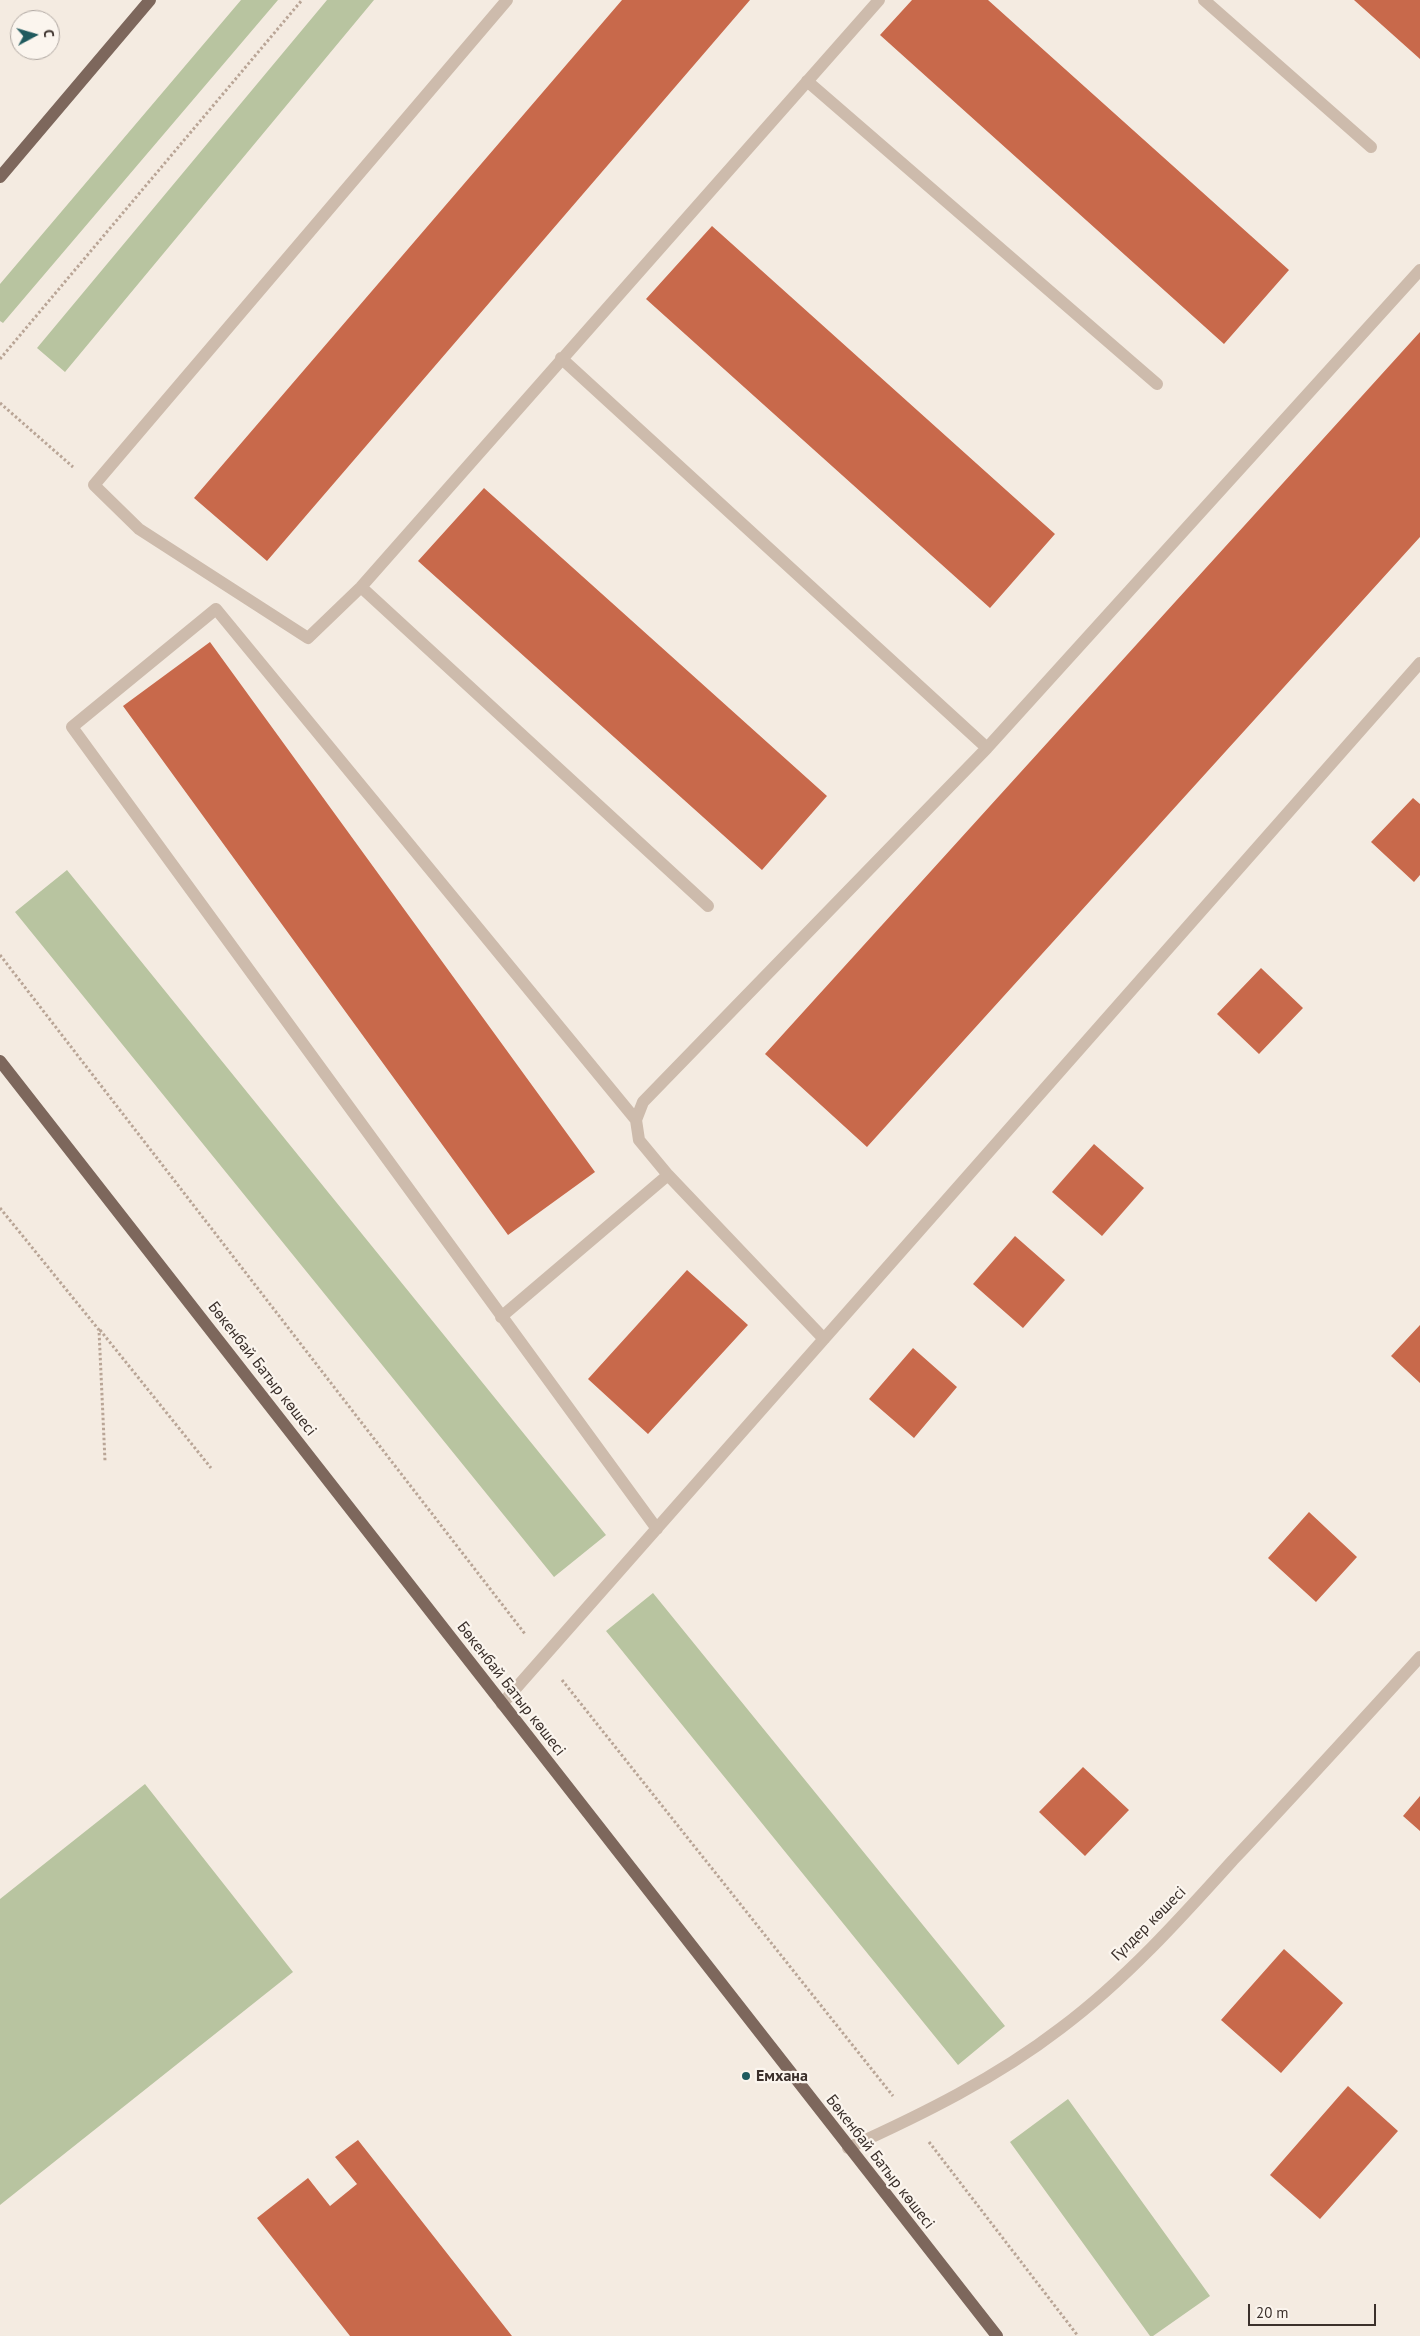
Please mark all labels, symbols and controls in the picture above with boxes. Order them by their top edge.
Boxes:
north arrow [10,10,60,60]
text: С [40,29,58,38]
street label: Бөкенбай Батыр көшесі [204,1298,320,1440]
street label: Бөкенбай Батыр көшесі [453,1618,569,1760]
street label: Гүлдер көшесі [1108,1883,1190,1965]
place label: Емхана [756,2066,808,2086]
marker: Емхана [740,2070,752,2082]
street label: Бөкенбай Батыр көшесі [822,2091,938,2233]
scale bar [1250,2294,1378,2326]
text: 20 m [1256,2303,1289,2322]

